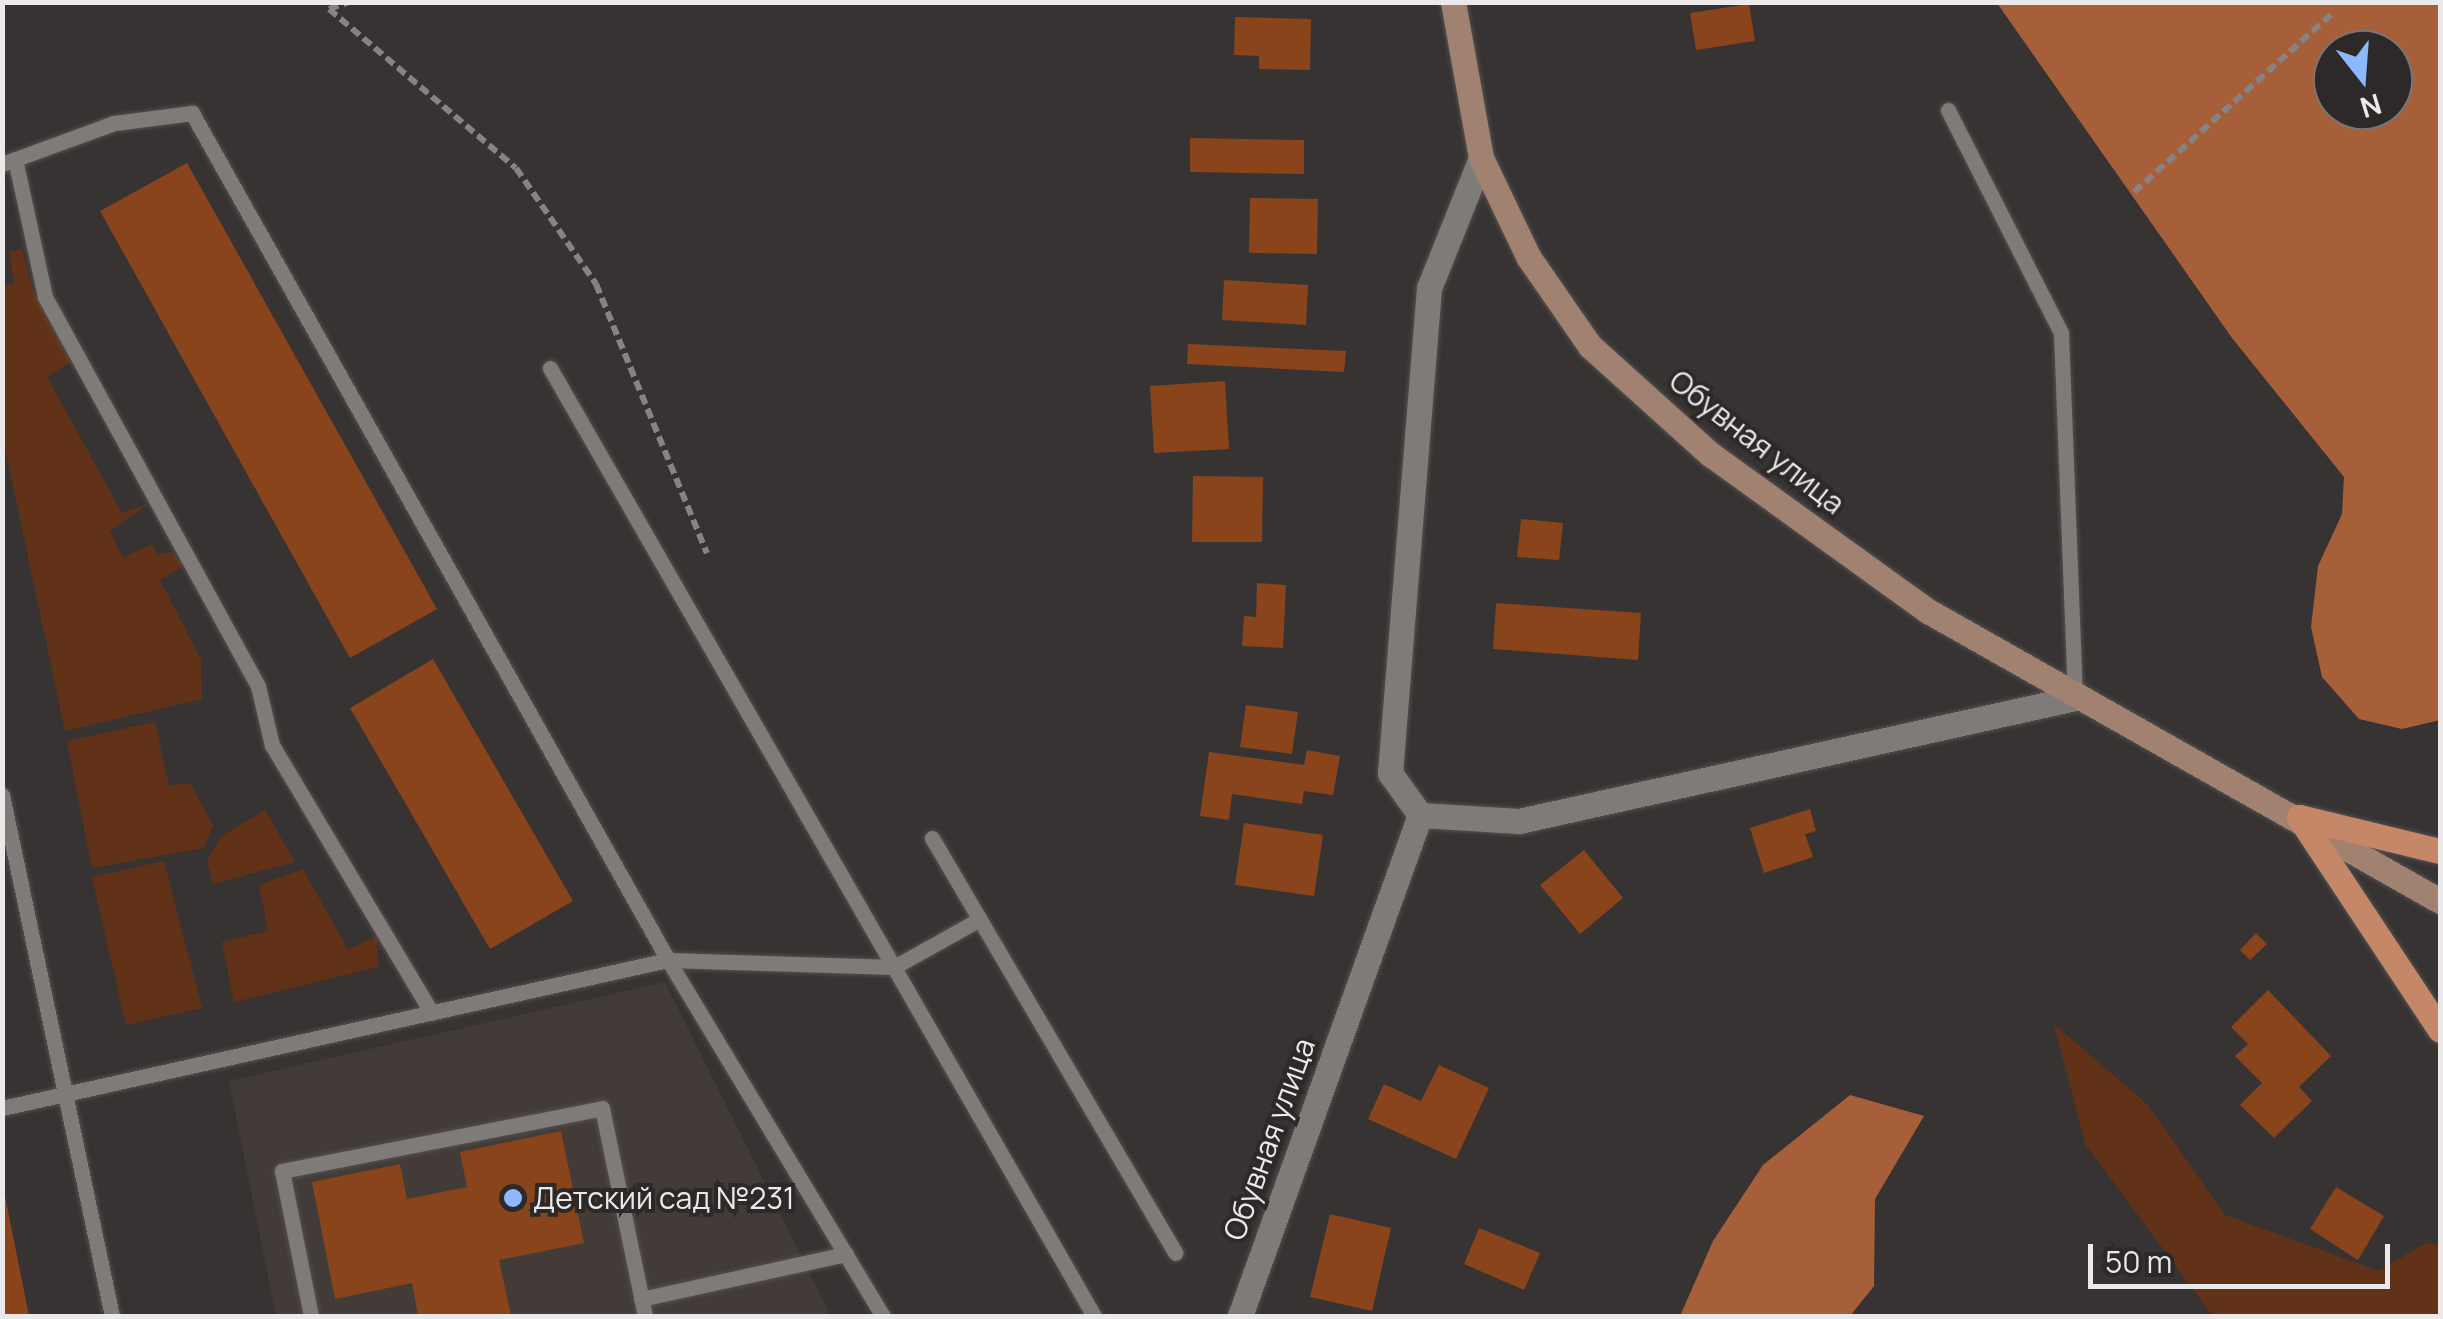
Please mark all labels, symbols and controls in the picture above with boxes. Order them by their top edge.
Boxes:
north arrow [2313,30,2413,130]
text: N [2356,86,2386,128]
street label: Обувная улица [1662,362,1852,522]
street label: Обувная улица [1216,1033,1322,1245]
place label: Детский сад №231 [533,1180,795,1216]
marker: Детский сад №231 [502,1187,524,1209]
scale bar [2093,1224,2396,1286]
text: 50 m [2105,1241,2172,1282]

